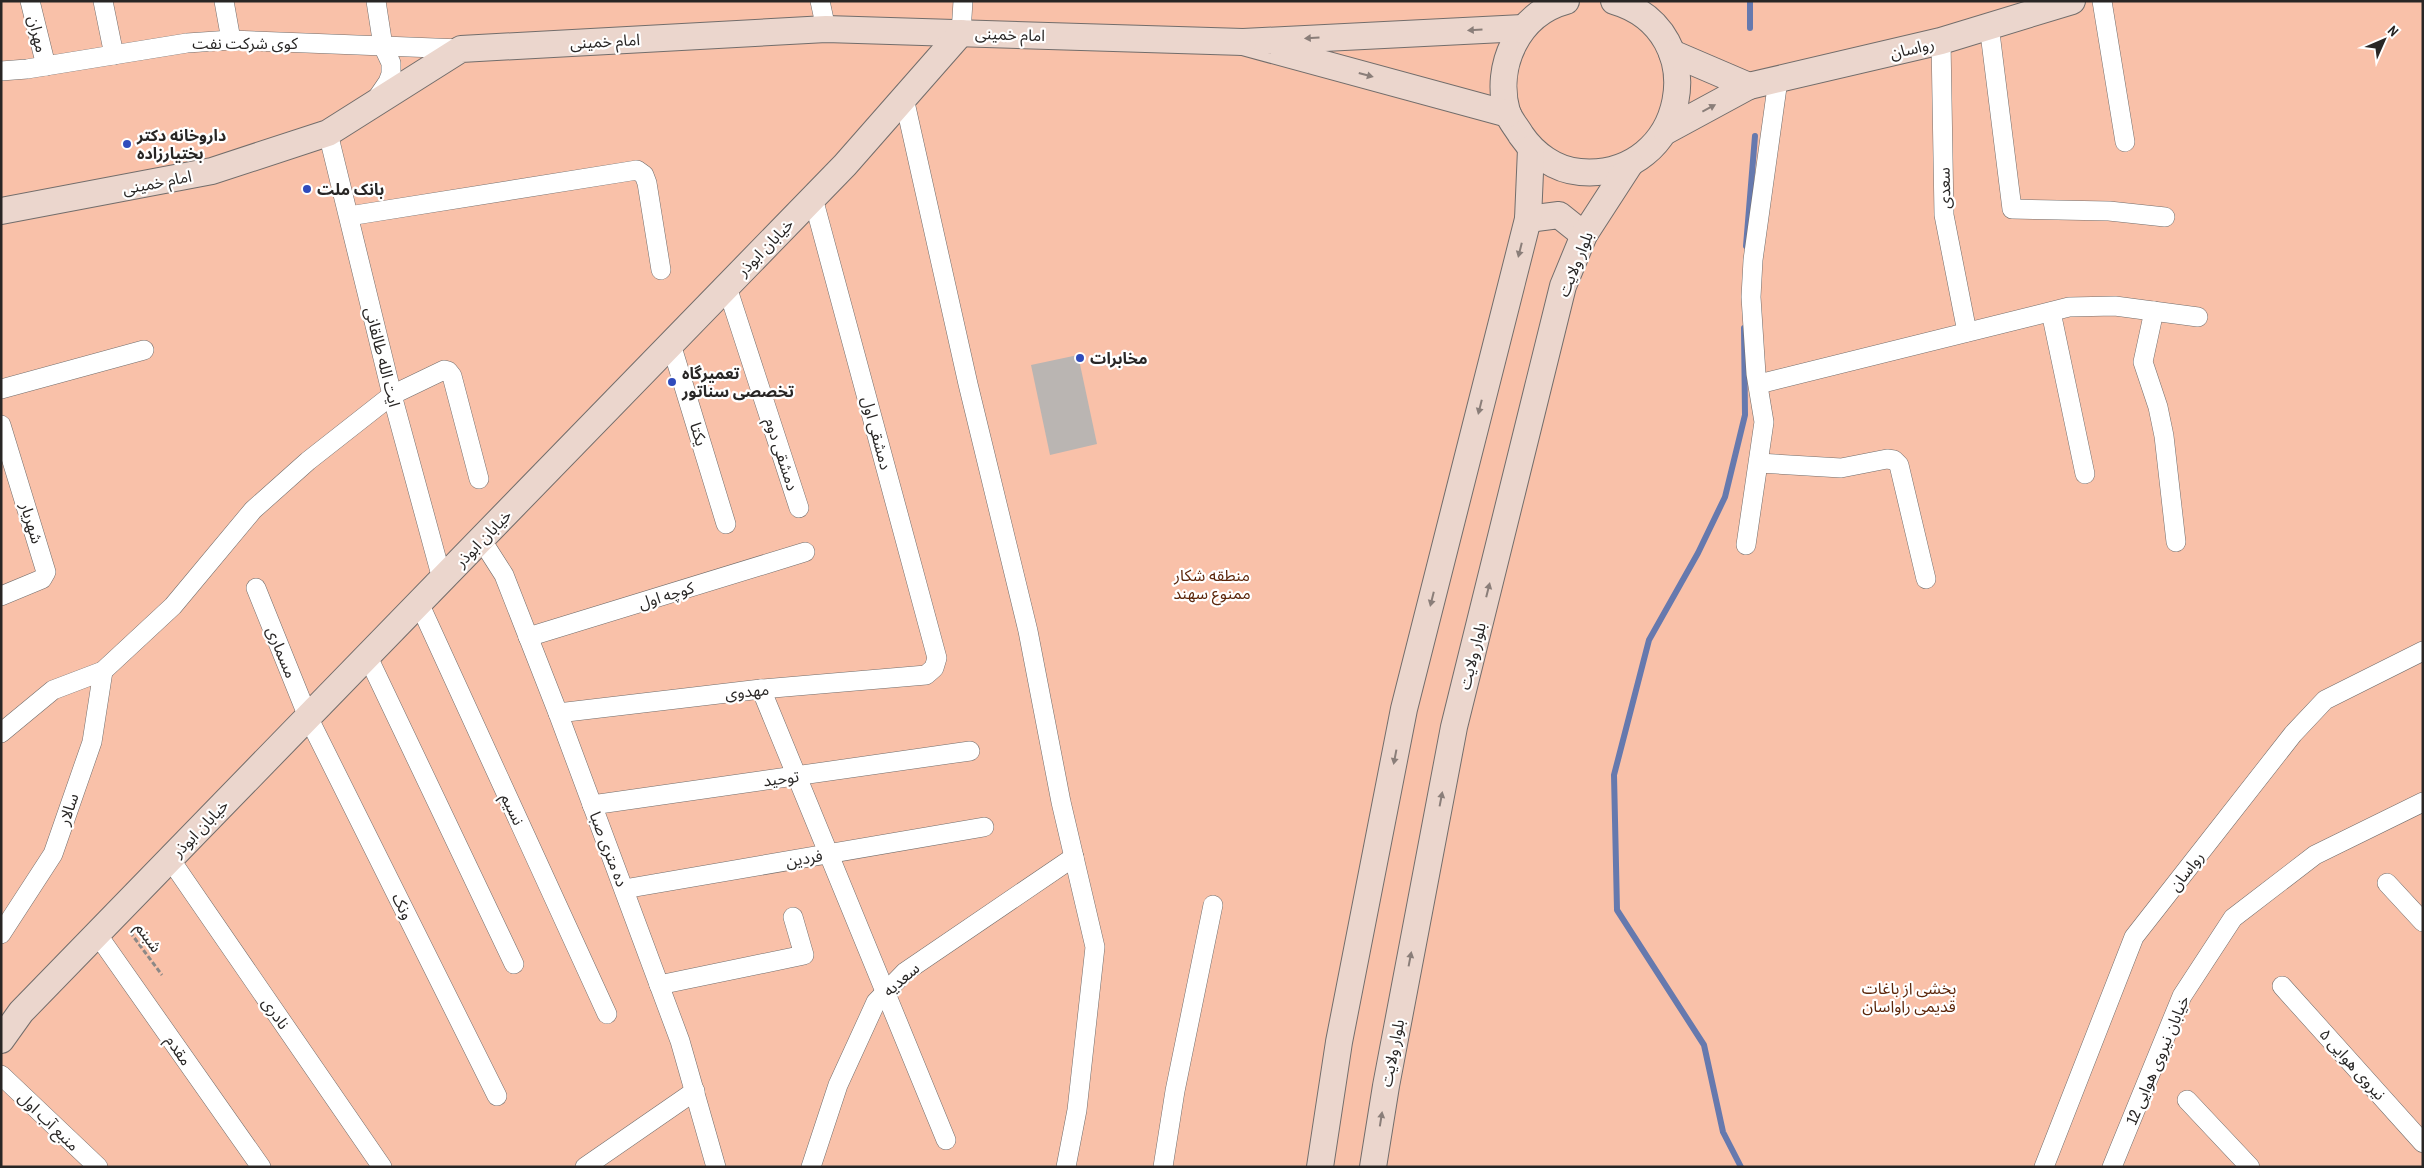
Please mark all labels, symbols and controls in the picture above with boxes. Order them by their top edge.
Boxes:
street label: مهران [23,13,53,55]
north arrow [2359,15,2409,65]
street label: امام خمینی [974,22,1045,48]
text: N [2384,22,2402,40]
one-way arrow [1466,27,1482,35]
street label: امام خمینی [569,28,641,56]
street label: کوی شرکت نفت [192,32,298,54]
street label: رواسان [1888,32,1936,64]
one-way arrow [1304,35,1320,43]
one-way arrow [1358,71,1373,79]
one-way arrow [1701,104,1716,112]
place label: داروخانه دکتر بختیارزاده [136,124,226,164]
marker: داروخانه دکتر بختیارزاده [121,138,133,150]
street label: امام خمینی [120,165,194,201]
street label: سعدی [1933,167,1955,209]
place label: بانک ملت [317,178,384,200]
marker: بانک ملت [301,183,313,195]
street label: خیابان ابوذر [731,213,798,282]
street label: بلوار ولایت [1552,228,1598,300]
one-way arrow [1516,242,1524,257]
street label: ایت الله طالقانی [360,305,406,409]
place label: مخابرات [1090,347,1148,369]
marker: مخابرات [1074,352,1086,364]
place label: تعمیرگاه تخصصی سناتور [681,362,794,402]
marker: تعمیرگاه تخصصی سناتور [666,376,678,388]
street label: دمشقی اول [857,394,897,472]
one-way arrow [1476,400,1484,415]
street label: دمشقی دوم [758,415,804,494]
street label: یکتا [685,420,713,448]
street label: شهریار [15,499,49,546]
street label: خیابان ابوذر [449,504,516,573]
park label: منطقه شکار ممنوع سهند [1173,564,1251,606]
street label: کوچه اول [635,576,697,614]
one-way arrow [1484,582,1492,597]
one-way arrow [1428,591,1436,606]
street label: بلوار ولایت [1453,620,1491,692]
street label: مسماری [262,623,302,681]
street label: مهدوی [724,678,770,704]
one-way arrow [1390,749,1398,765]
street label: توحید [762,765,801,791]
street label: نسیم [494,789,530,829]
street label: سالار [52,790,84,829]
one-way arrow [1437,791,1445,807]
street label: خیابان ابوذر [166,794,233,863]
street label: ده متری صبا [585,808,633,890]
street label: فردین [784,844,824,872]
street label: رواسان [2163,846,2209,896]
street label: ونک [387,889,419,923]
street label: شبنم [129,917,167,958]
one-way arrow [1407,950,1415,966]
street label: سعدیه [878,957,924,1001]
park label: بخشی از باغات قدیمی راواسان [1862,977,1956,1017]
street label: خیابان نیروی هوایی 12 [2120,992,2194,1128]
street label: نادری [257,993,295,1033]
street label: بلوار ولایت [1375,1017,1409,1089]
street label: نیروی هوایی ۵ [2315,1023,2391,1105]
street label: مقدم [159,1030,197,1071]
street label: منبع آب اول [12,1086,84,1157]
one-way arrow [1377,1110,1385,1126]

